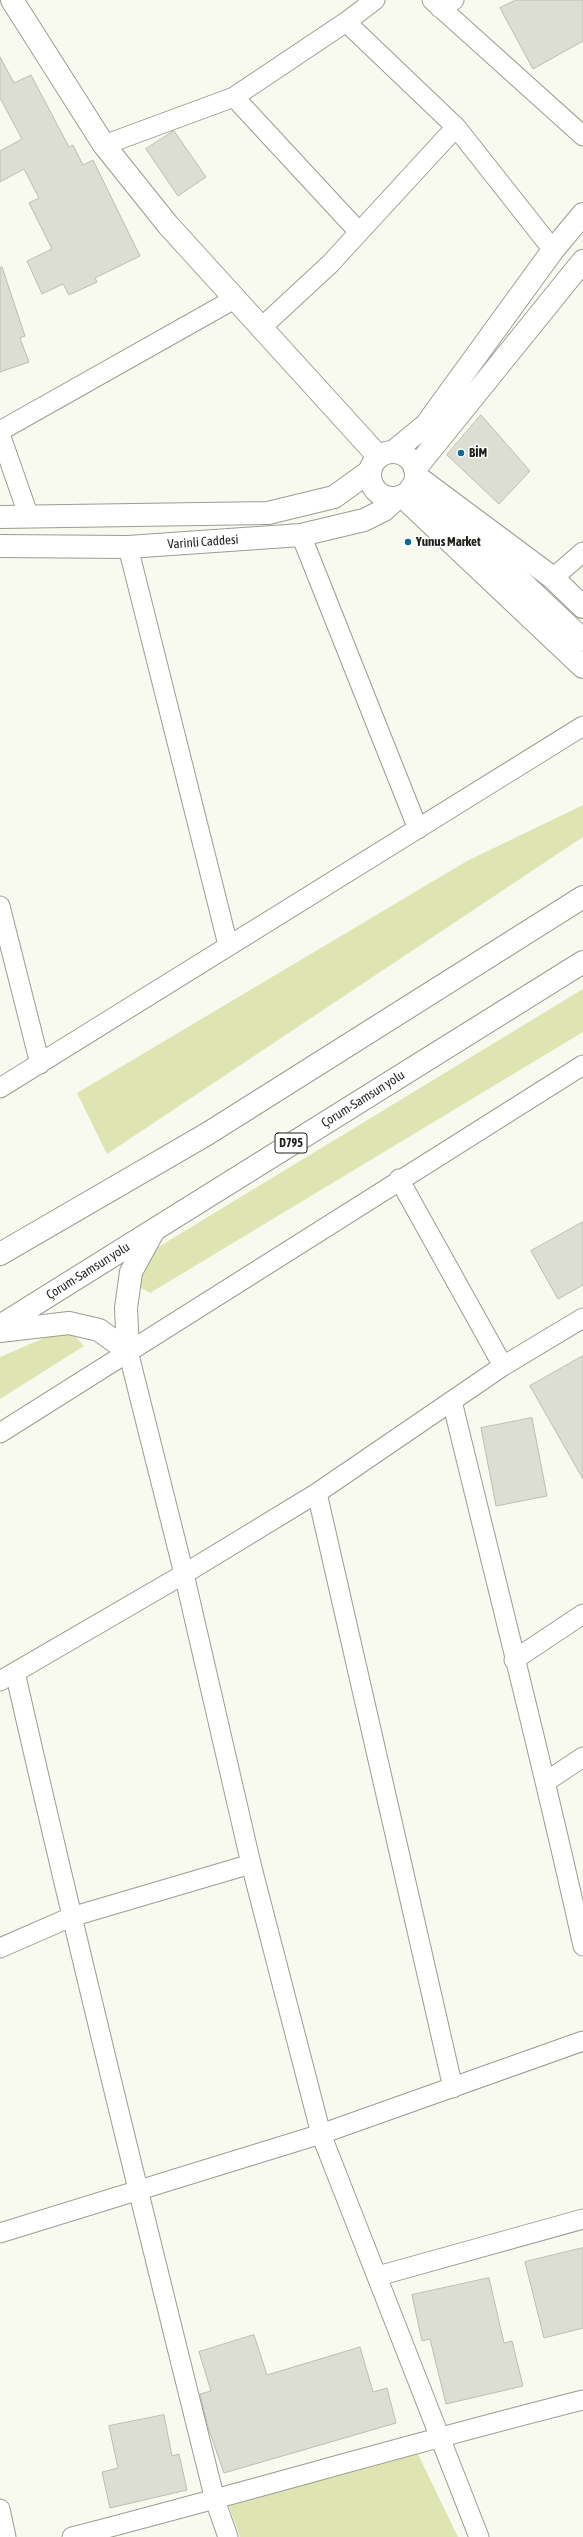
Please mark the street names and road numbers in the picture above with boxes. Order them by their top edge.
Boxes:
street label: Varinli Caddesi [167,532,239,552]
street label: Çorum-Samsun yolu [318,1067,408,1131]
road number: D795 [275,1133,307,1153]
street label: Çorum-Samsun yolu [43,1239,133,1303]

